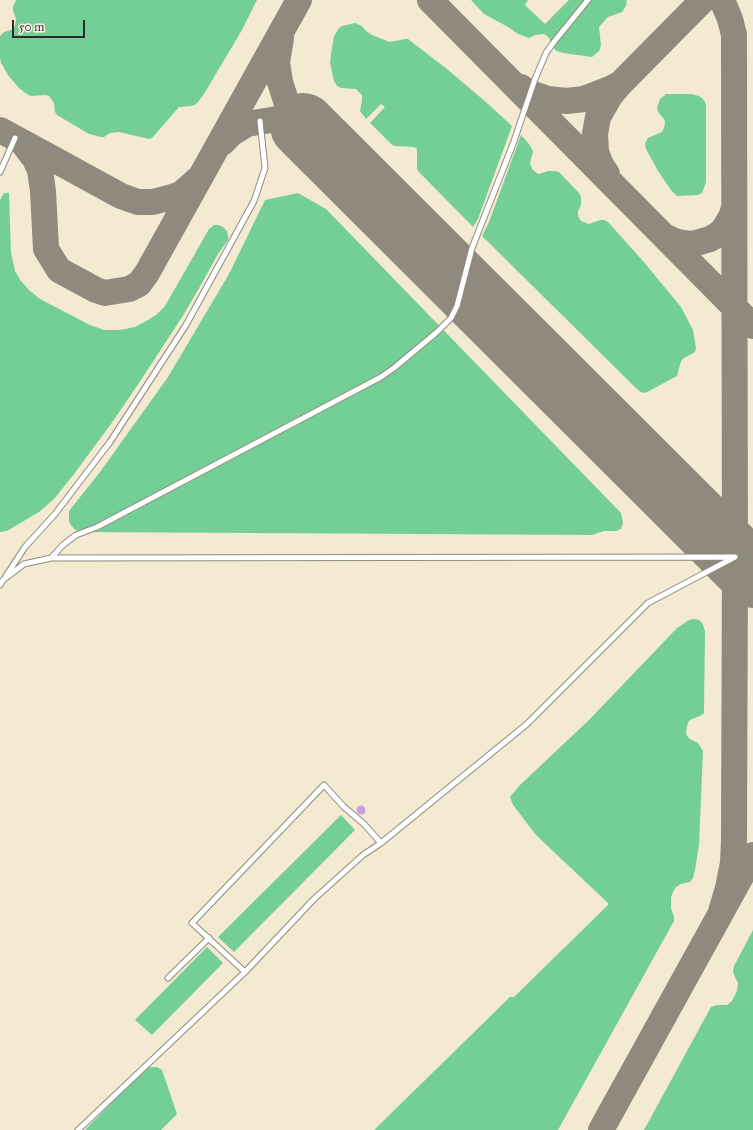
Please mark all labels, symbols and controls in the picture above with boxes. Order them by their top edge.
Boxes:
scale bar [14,12,87,38]
text: 50 m [19,20,44,34]

